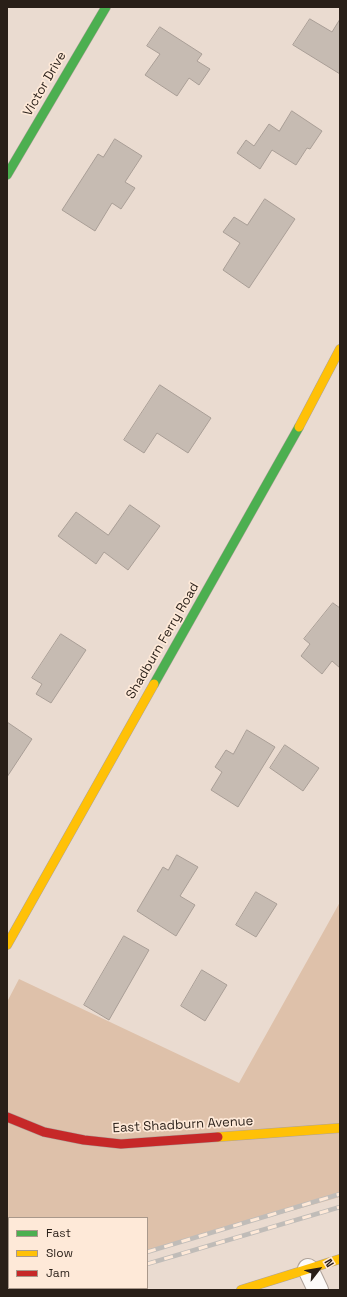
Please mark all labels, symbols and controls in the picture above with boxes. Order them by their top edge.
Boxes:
street label: Victor Drive [20,49,70,119]
street label: Shadburn Ferry Road [123,580,203,702]
street label: East Shadburn Avenue [112,1114,254,1136]
legend [8,1217,148,1289]
text: Fast [46,1225,71,1241]
text: Slow [46,1245,73,1261]
north arrow [299,1249,339,1289]
text: N [321,1256,337,1270]
text: Jam [46,1265,70,1281]

